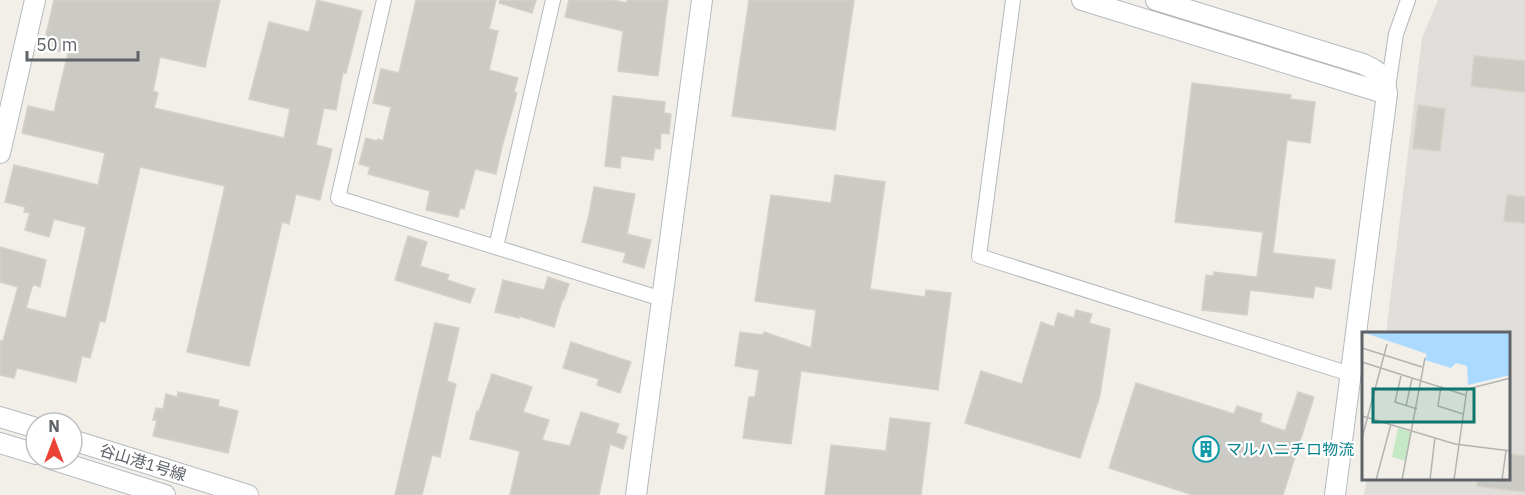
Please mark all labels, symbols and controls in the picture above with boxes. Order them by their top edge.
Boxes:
scale bar [27,24,138,62]
text: 50 m [36,33,78,56]
inset map [1362,332,1510,480]
north arrow [24,411,84,471]
text: N [48,416,60,436]
building icon: マルハニチロ物流 [1191,434,1221,464]
street label: 谷山港1号線 [97,439,189,485]
place label: マルハニチロ物流 [1226,439,1354,459]

